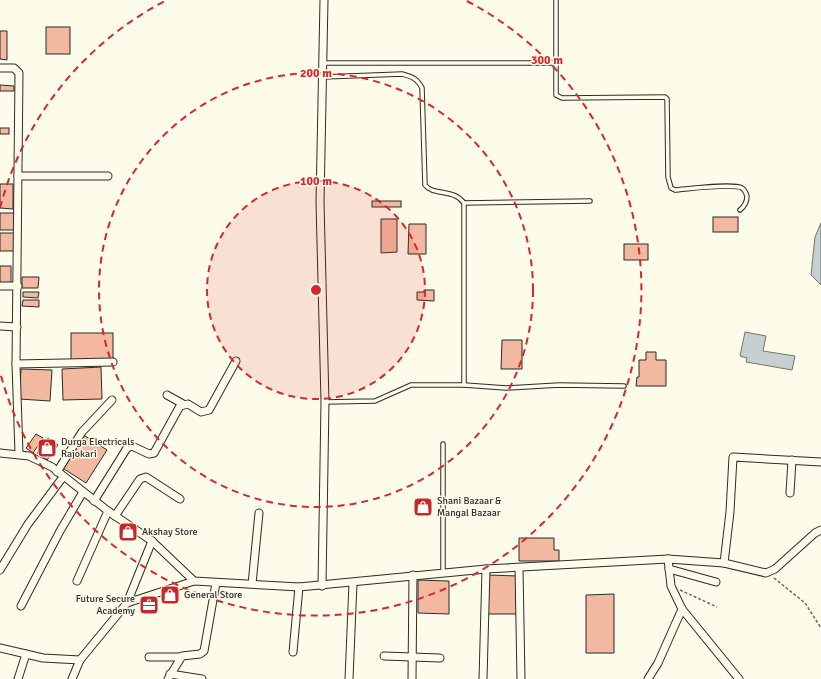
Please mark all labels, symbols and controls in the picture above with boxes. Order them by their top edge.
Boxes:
text: 300 m [531,53,563,68]
text: 200 m [300,66,332,81]
text: 100 m [300,174,332,189]
centre of rings [309,283,323,297]
place label: Durga Electricals Rajokari [61,436,135,460]
shop icon: Durga Electricals Rajokari [36,437,58,459]
place label: Shani Bazaar & Mangal Bazaar [437,495,502,519]
shop icon: Shani Bazaar & Mangal Bazaar [412,496,434,518]
shop icon: Akshay Store [117,521,139,543]
place label: Akshay Store [142,526,197,538]
shop icon: General Store [159,584,181,606]
place label: General Store [184,589,242,601]
place label: Future Secure Academy [76,593,135,617]
office icon: Future Secure Academy [138,594,160,616]

